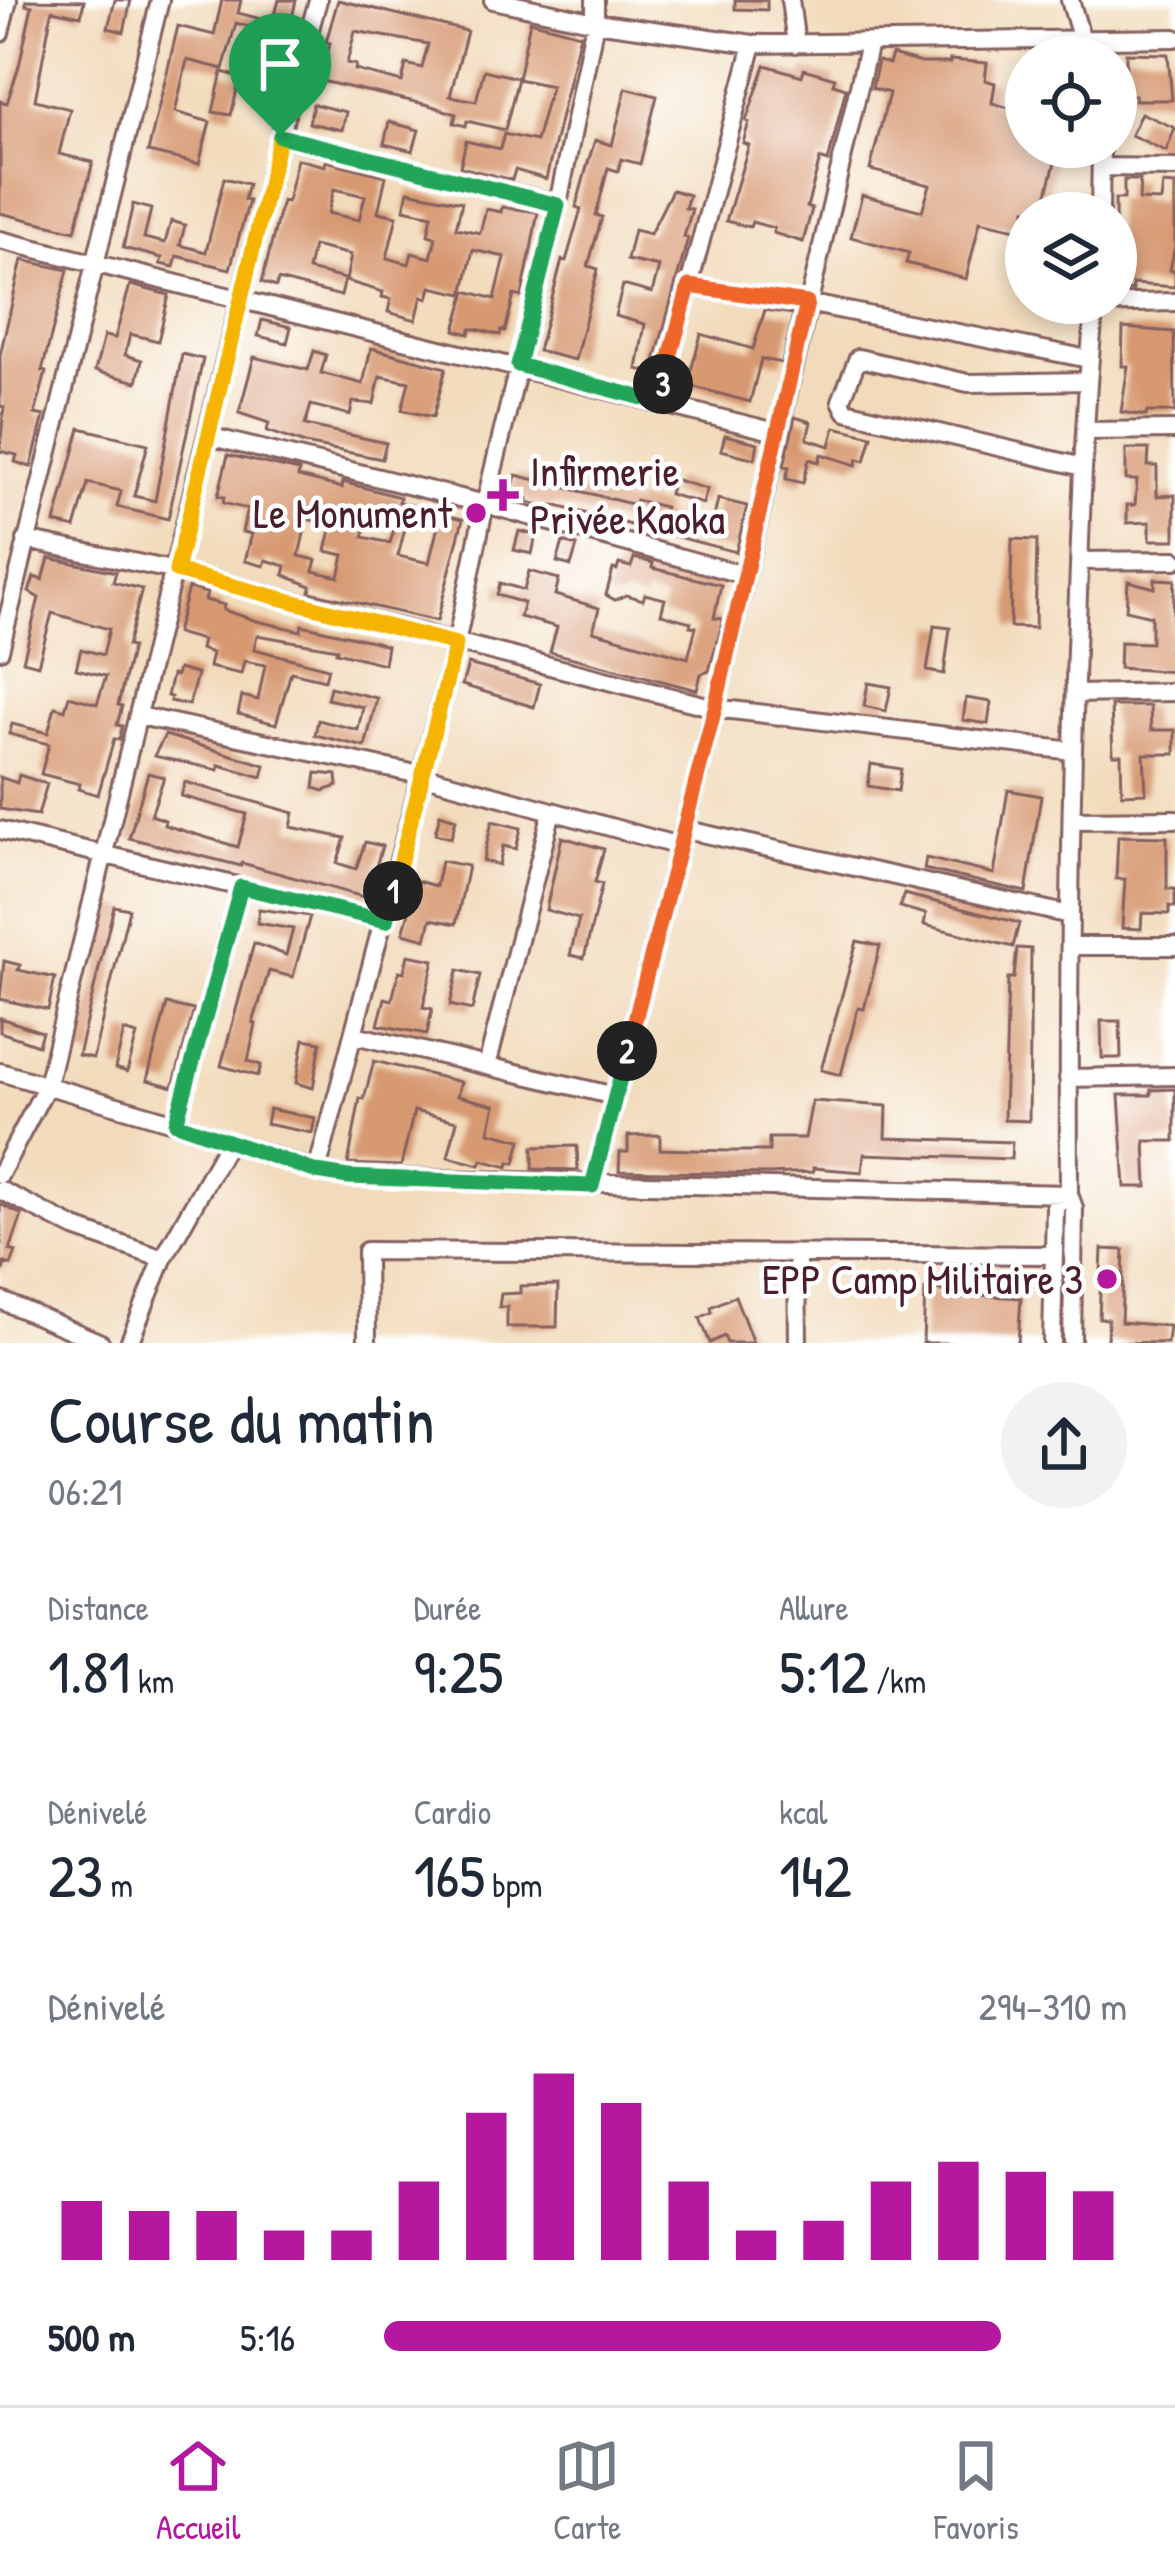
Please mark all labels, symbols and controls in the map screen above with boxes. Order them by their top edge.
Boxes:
pin [229,13,331,136]
icon: arrive [247,31,313,97]
map controls [1005,36,1137,324]
button: locate [1005,36,1137,168]
button: layers [1005,192,1137,324]
pin: 3 [633,354,693,414]
text: 3 [656,362,670,406]
place label: Infirmerie Privée Kaoka [530,442,725,547]
marker: Infirmerie Privée Kaoka [487,479,519,511]
place label: Le Monument [254,484,453,541]
marker: Le Monument [463,500,489,526]
pin: 1 [363,861,423,921]
text: 1 [387,869,399,913]
pin: 2 [597,1021,657,1081]
text: 2 [619,1029,635,1073]
place label: EPP Camp Militaire 3 [762,1250,1083,1307]
marker: EPP Camp Militaire 3 [1094,1266,1120,1292]
text: Course du matin [48,1374,435,1464]
button: share [1001,1382,1127,1508]
text: 06:21 [48,1464,123,1517]
text: Distance [48,1586,149,1630]
text: Durée [414,1586,482,1630]
text: Allure [779,1586,849,1630]
text: 1.81 [48,1630,130,1712]
text: 9:25 [414,1630,503,1712]
text: 5:12 [779,1630,869,1712]
text: km [130,1659,174,1703]
text: /km [869,1659,926,1703]
text: Dénivelé [48,1790,147,1834]
text: Cardio [414,1790,491,1834]
text: kcal [779,1790,828,1834]
text: 23 [48,1834,103,1916]
text: 165 [414,1834,485,1916]
text: 142 [779,1834,852,1916]
text: m [103,1863,133,1907]
text: bpm [485,1863,543,1907]
text: Dénivelé [48,1979,165,2032]
text: 294–310 m [979,1979,1127,2032]
text: 500 m [48,2310,135,2363]
text: 5:16 [240,2310,295,2363]
tab: Accueil [156,2433,241,2549]
tab: Carte [553,2433,621,2549]
tab: Favoris [934,2433,1019,2549]

